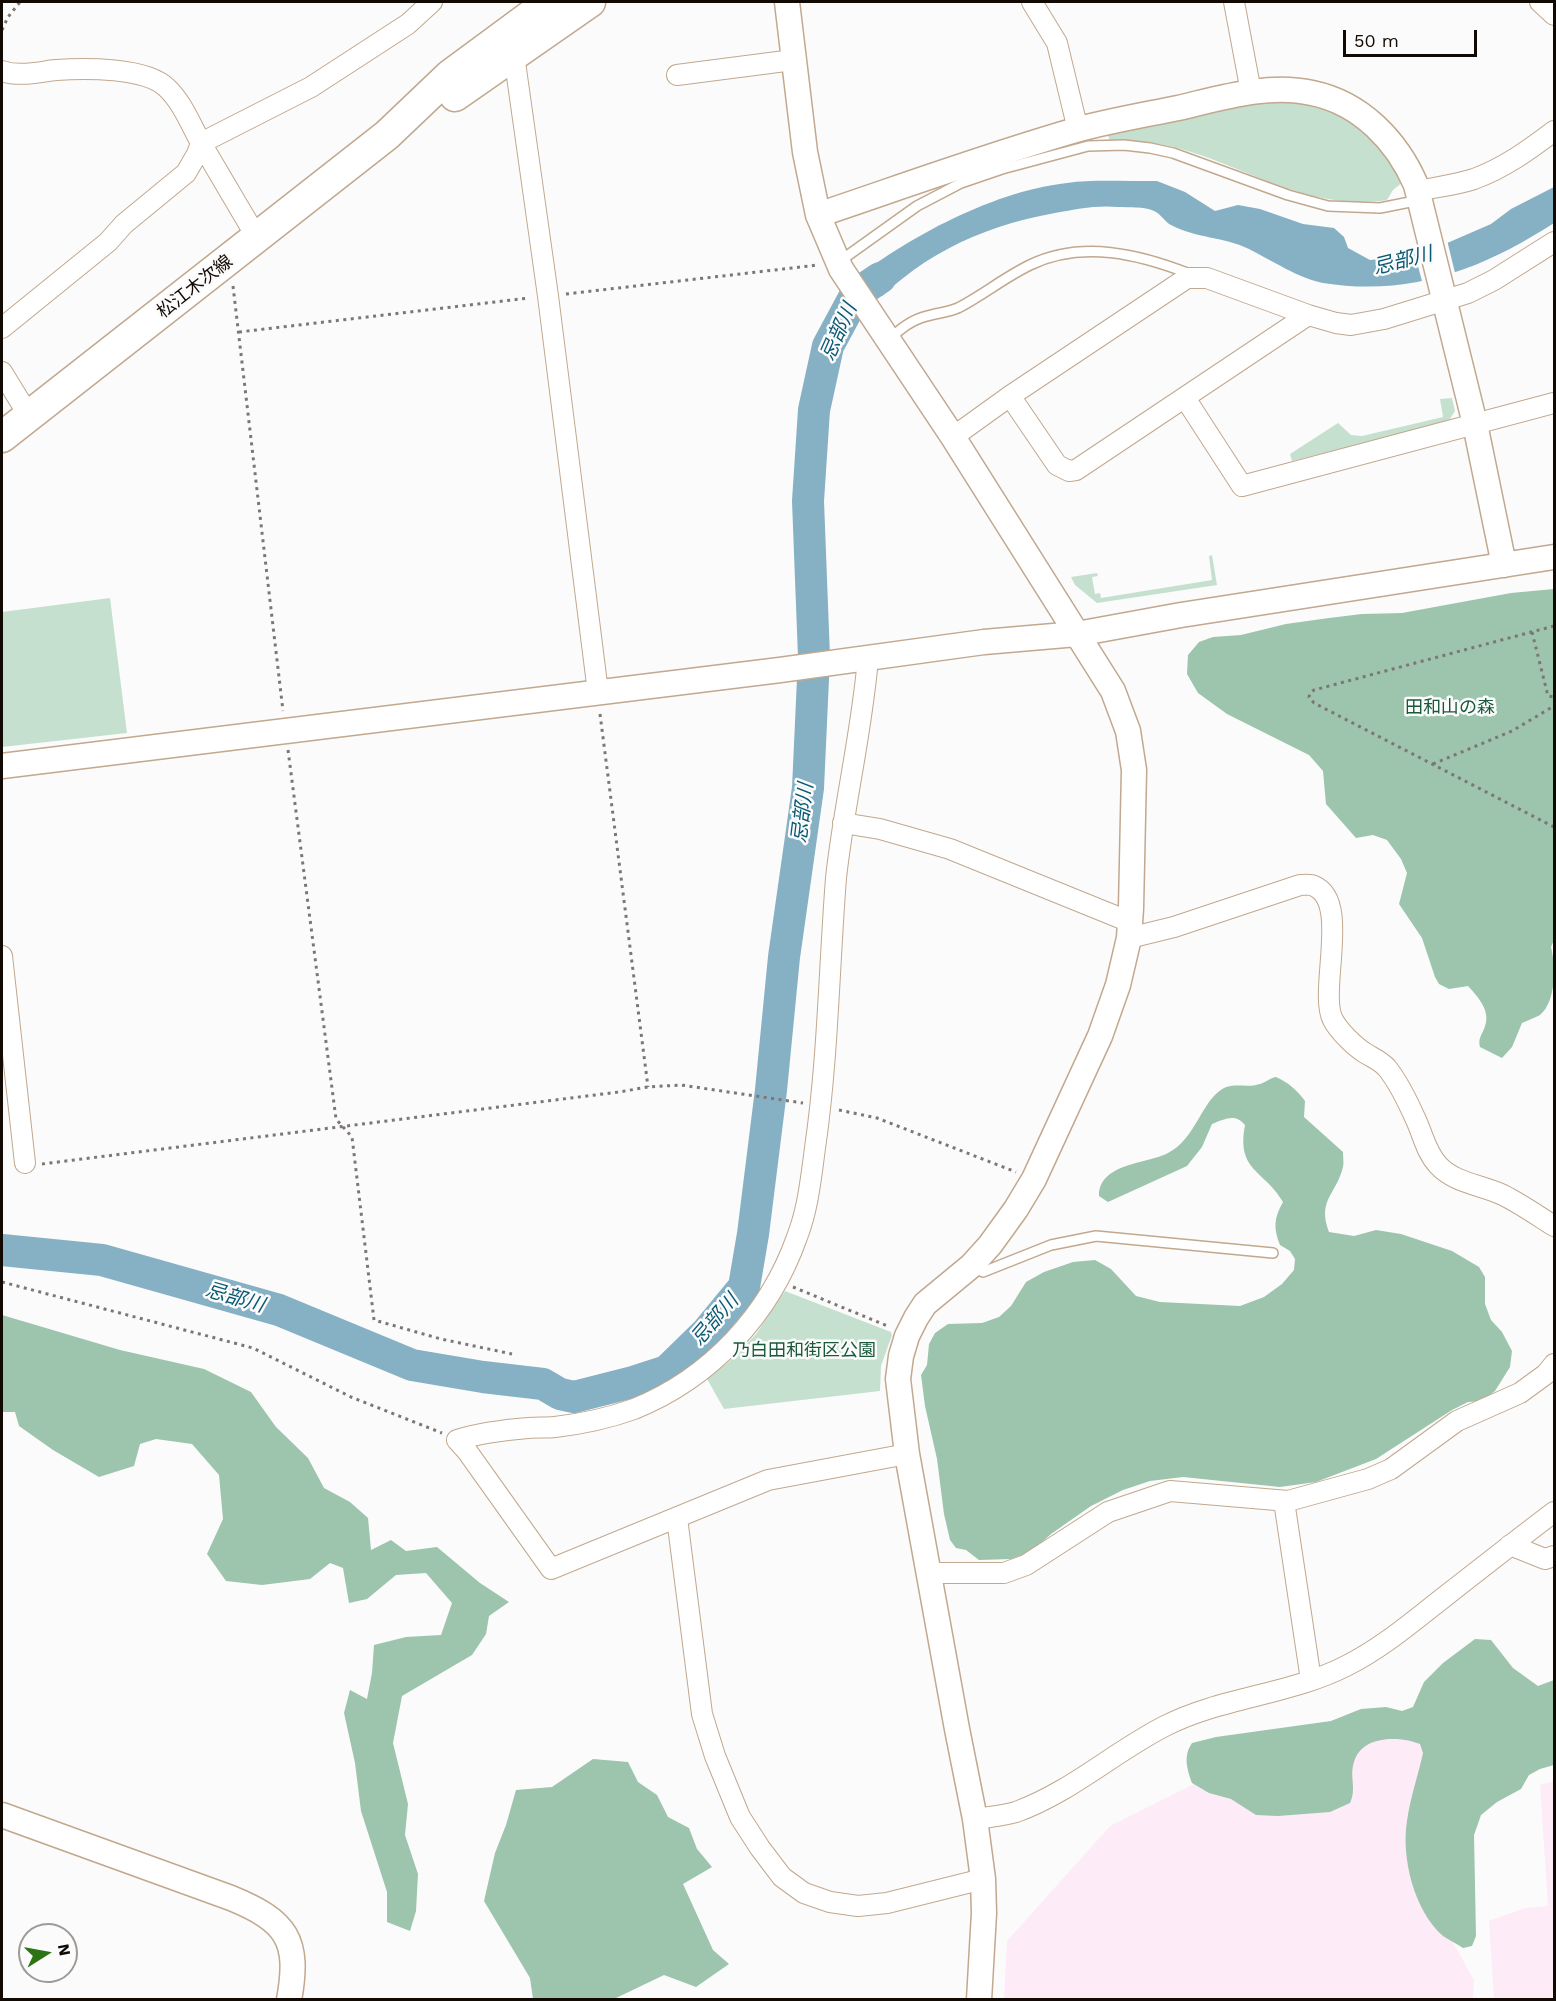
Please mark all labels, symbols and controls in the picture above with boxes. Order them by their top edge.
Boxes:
scale bar [1346,18,1480,56]
text: 50 m [1354,30,1399,51]
water label: 忌部川 [1371,242,1435,280]
street label: 松江木次線 [153,251,237,323]
water label: 忌部川 [816,300,862,364]
park label: 田和山の森 [1405,697,1495,719]
water label: 忌部川 [787,782,819,844]
water label: 忌部川 [203,1278,267,1318]
water label: 忌部川 [686,1289,744,1351]
park label: 乃白田和街区公園 [732,1340,876,1362]
north arrow [18,1923,78,1983]
text: N [54,1942,75,1957]

